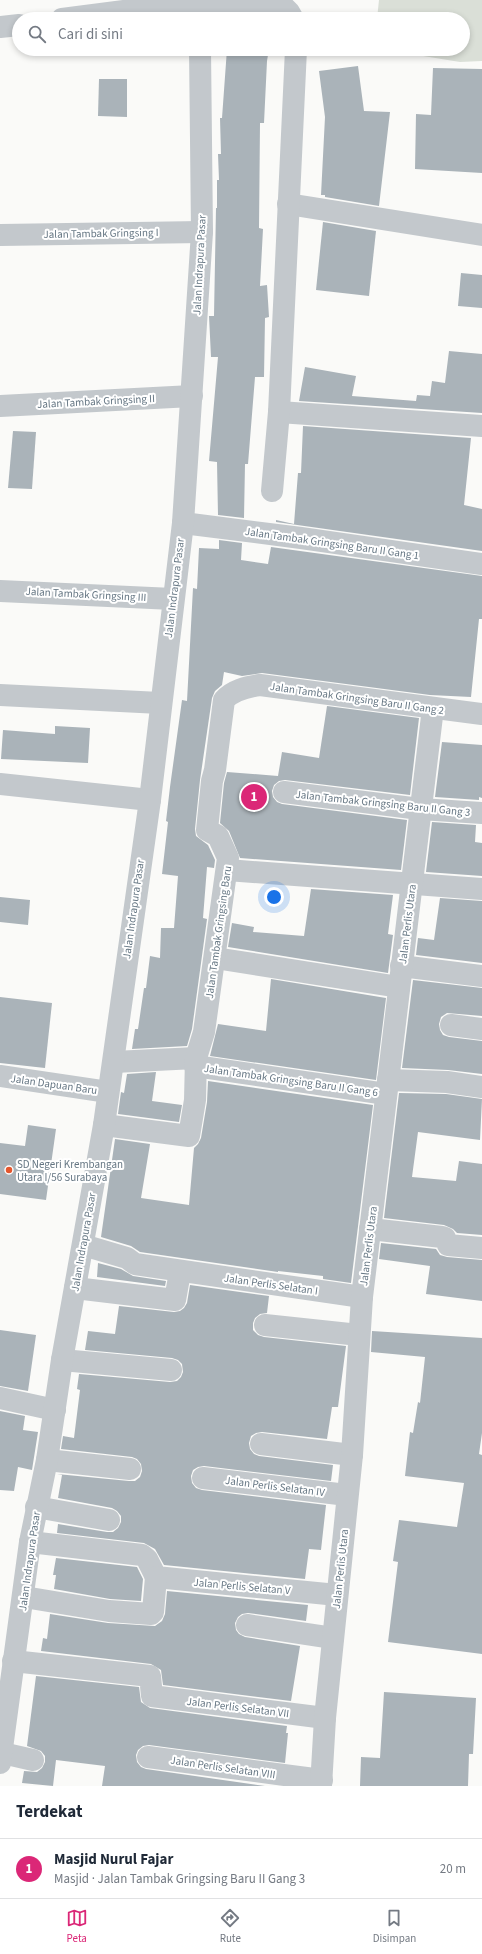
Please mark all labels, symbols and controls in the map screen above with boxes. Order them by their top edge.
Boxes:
search box [12,12,470,56]
icon: search [26,23,48,45]
text: Cari di sini [58,24,123,45]
street label: Jalan Indrapura Pasar [189,214,210,315]
street label: Jalan Tambak Gringsing I [43,225,159,242]
street label: Jalan Tambak Gringsing II [37,391,155,412]
street label: Jalan Tambak Gringsing Baru II Gang 1 [244,524,420,563]
street label: Jalan Indrapura Pasar [161,537,188,639]
street label: Jalan Tambak Gringsing III [25,584,147,605]
street label: Jalan Tambak Gringsing Baru II Gang 2 [269,679,445,718]
pin: 1 [241,782,267,812]
street label: Jalan Tambak Gringsing Baru II Gang 3 [295,787,471,820]
street label: Jalan Indrapura Pasar [119,858,148,960]
street label: Jalan Tambak Gringsing Baru [202,865,235,999]
street label: Jalan Perlis Utara [395,883,420,965]
your location [264,887,284,907]
street label: Jalan Tambak Gringsing Baru II Gang 6 [203,1061,380,1100]
street label: Jalan Dapuan Baru [10,1071,98,1098]
place label: SD Negeri Krembangan Utara I/56 Surabaya [17,1157,123,1185]
marker: SD Negeri Krembangan Utara I/56 Surabaya [4,1165,14,1175]
street label: Jalan Indrapura Pasar [67,1191,100,1293]
street label: Jalan Perlis Utara [356,1205,381,1287]
street label: Jalan Perlis Selatan I [223,1270,319,1299]
street label: Jalan Perlis Selatan IV [224,1473,326,1500]
street label: Jalan Indrapura Pasar [15,1510,44,1612]
street label: Jalan Perlis Utara [329,1528,352,1610]
street label: Jalan Perlis Selatan V [193,1575,291,1598]
street label: Jalan Perlis Selatan VII [186,1694,290,1721]
street label: Jalan Perlis Selatan VIII [169,1753,276,1782]
text: Terdekat [16,1800,82,1824]
text: Masjid Nurul Fajar [54,1849,173,1870]
text: 1 [26,1860,32,1878]
text: 20 m [440,1860,466,1878]
text: Masjid · Jalan Tambak Gringsing Baru II Gang 3 [54,1870,305,1888]
tab: Peta [66,1907,88,1946]
tab: Rute [219,1907,241,1946]
tab: Disimpan [373,1907,416,1946]

